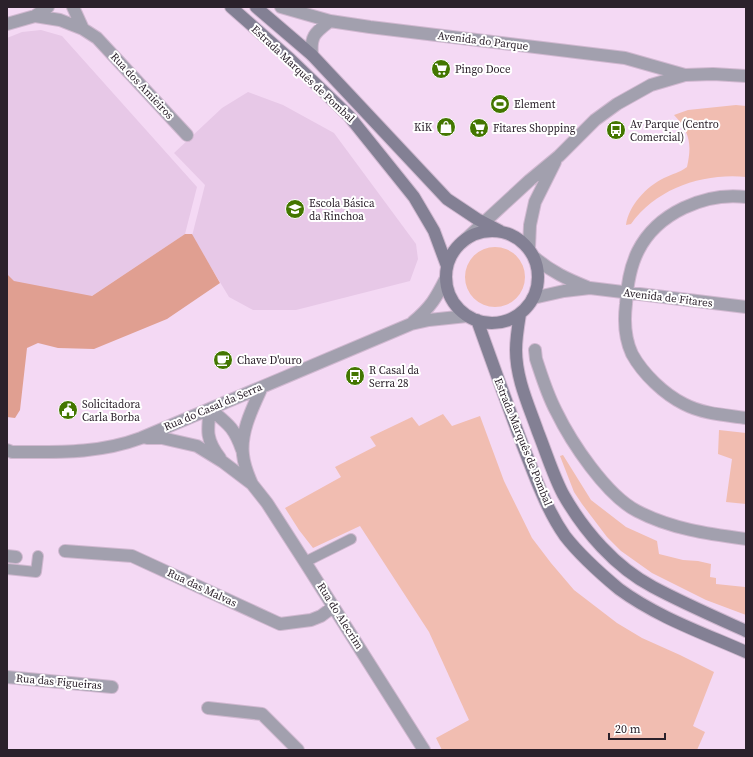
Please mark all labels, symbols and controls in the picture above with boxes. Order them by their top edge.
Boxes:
street label: Estrada Marquês de Pombal [248,22,358,126]
street label: Avenida do Parque [437,28,530,54]
street label: Rua dos Amieiros [107,49,177,123]
supermarket icon: Pingo Doce [430,58,452,80]
place label: Pingo Doce [455,62,511,77]
sports icon: Element [489,93,511,115]
place label: Element [514,97,556,112]
shop icon: KiK [435,116,457,138]
supermarket icon: Fitares Shopping [468,117,490,139]
place label: Av Parque (Centro Comercial) [630,117,719,145]
bus stop icon: Av Parque (Centro Comercial) [605,119,627,141]
place label: KiK [414,120,433,135]
place label: Fitares Shopping [493,121,576,136]
place label: Escola Básica da Rinchoa [309,196,375,224]
school or university icon: Escola Básica da Rinchoa [284,198,306,220]
street label: Avenida de Fitares [623,285,714,311]
cafe icon: Chave D'ouro [212,349,234,371]
place label: Chave D'ouro [237,353,302,368]
place label: R Casal da Serra 28 [369,363,420,391]
bus stop icon: R Casal da Serra 28 [344,365,366,387]
street label: Estrada Marquês de Pombal [490,376,556,508]
street label: Rua do Casal da Serra [161,379,265,435]
place label: Solicitadora Carla Borba [82,397,141,425]
public building icon: Solicitadora Carla Borba [57,399,79,421]
street label: Rua das Malvas [165,565,239,611]
street label: Rua do Alecrim [314,580,367,652]
street label: Rua das Figueiras [16,671,103,693]
scale bar [609,715,665,741]
text: 20 m [615,721,641,737]

